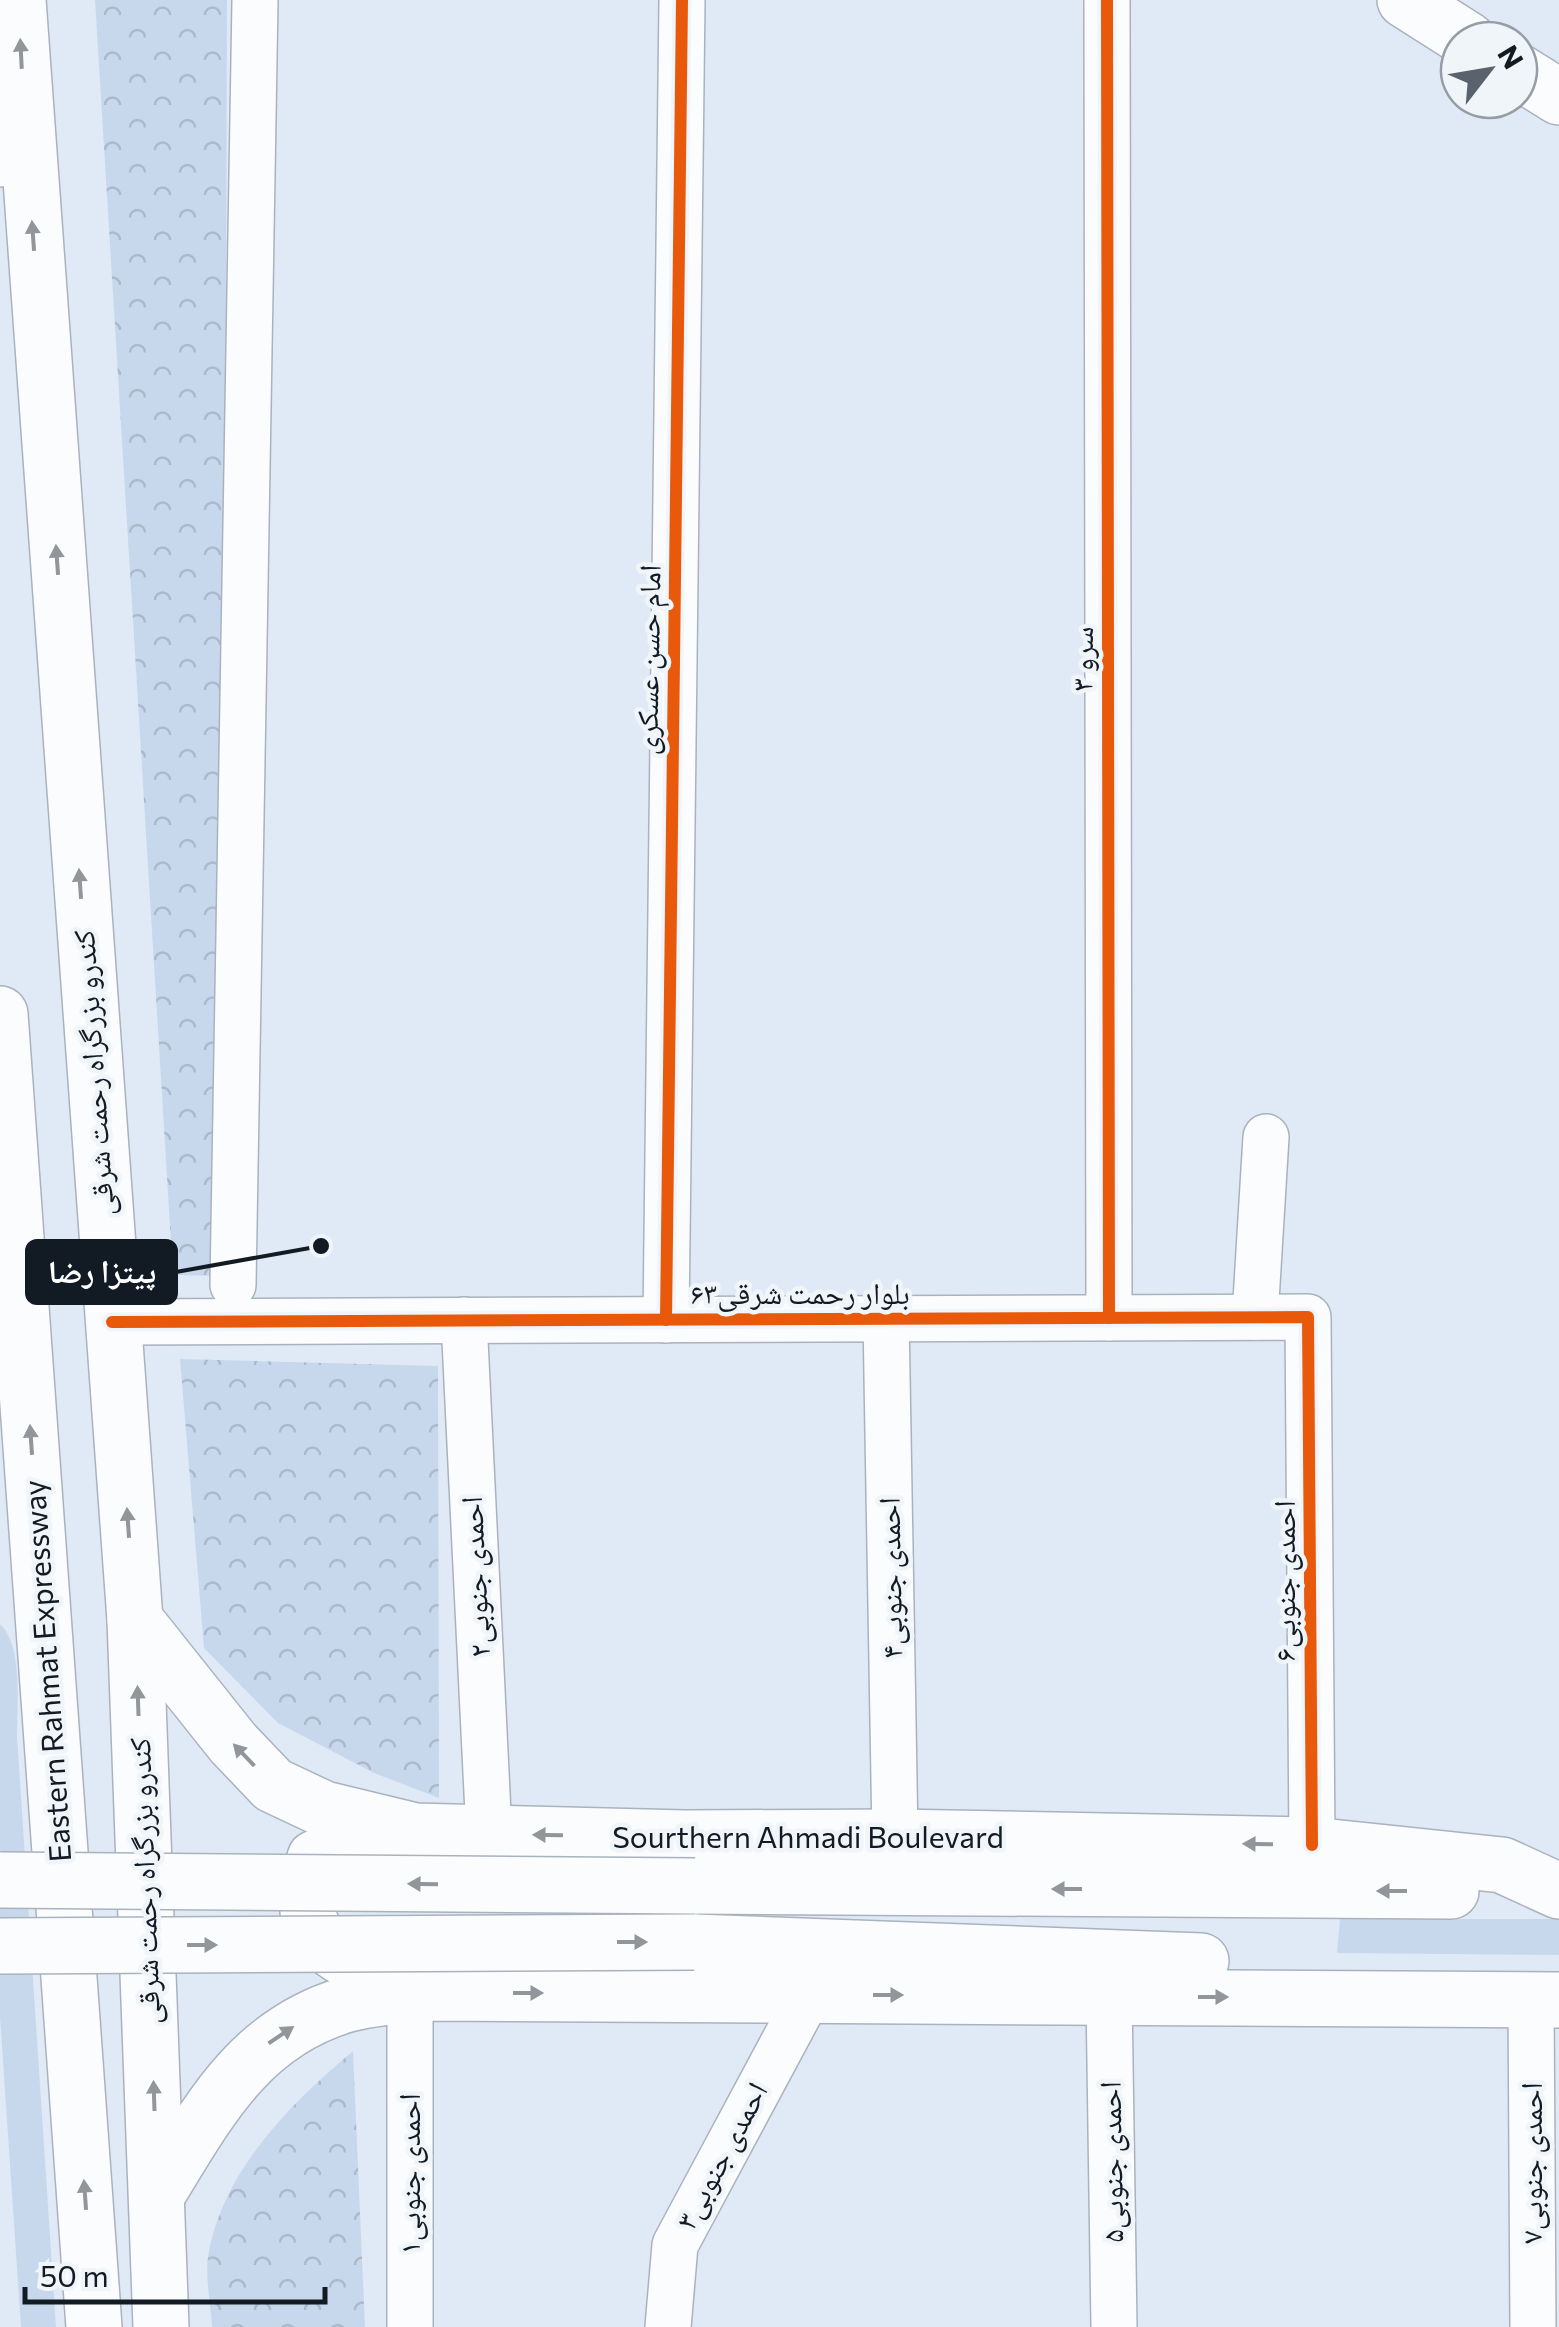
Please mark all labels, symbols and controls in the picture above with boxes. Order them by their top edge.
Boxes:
north arrow [1439,20,1539,120]
one-way arrow [13,38,29,70]
text: N [1491,39,1531,74]
one-way arrow [25,220,41,251]
one-way arrow [49,544,65,576]
street label: امام حسن عسکری [626,564,670,756]
street label: سرو ۳ [1062,626,1099,692]
one-way arrow [72,868,88,900]
street label: کندرو بزرگراه رحمت شرقی [63,929,122,1218]
callout: پیتزا رضا [27,1241,176,1303]
text: پیتزا رضا [48,1250,156,1291]
street label: بلوار رحمت شرقی۶۳ [690,1273,910,1312]
one-way arrow [23,1424,39,1456]
street label: Eastern Rahmat Expressway [14,1479,77,1864]
street label: احمدی جنوبی۲ [451,1495,498,1659]
street label: احمدی جنوبی۴ [869,1497,910,1659]
street label: احمدی جنوبی۶ [1264,1500,1303,1662]
one-way arrow [119,1506,135,1538]
one-way arrow [130,1685,146,1717]
street label: کندرو بزرگراه رحمت شرقی [119,1737,168,2025]
one-way arrow [233,1743,256,1767]
street label: Sourthern Ahmadi Boulevard [612,1817,1004,1854]
one-way arrow [532,1827,564,1843]
one-way arrow [1242,1835,1274,1851]
one-way arrow [406,1876,438,1892]
one-way arrow [1050,1881,1082,1897]
one-way arrow [1375,1882,1407,1898]
one-way arrow [617,1934,649,1950]
one-way arrow [187,1937,219,1953]
one-way arrow [512,1985,544,2001]
one-way arrow [872,1987,904,2003]
one-way arrow [1197,1989,1229,2005]
one-way arrow [268,2026,295,2045]
street label: احمدی جنوبی۳ [666,2075,776,2236]
one-way arrow [146,2079,162,2111]
street label: احمدی جنوبی۵ [1090,2081,1131,2243]
street label: احمدی جنوبی۷ [1511,2082,1550,2244]
street label: احمدی جنوبی۱ [389,2093,428,2255]
one-way arrow [76,2178,92,2210]
scale bar [25,2242,325,2304]
text: 50 m [40,2256,109,2293]

